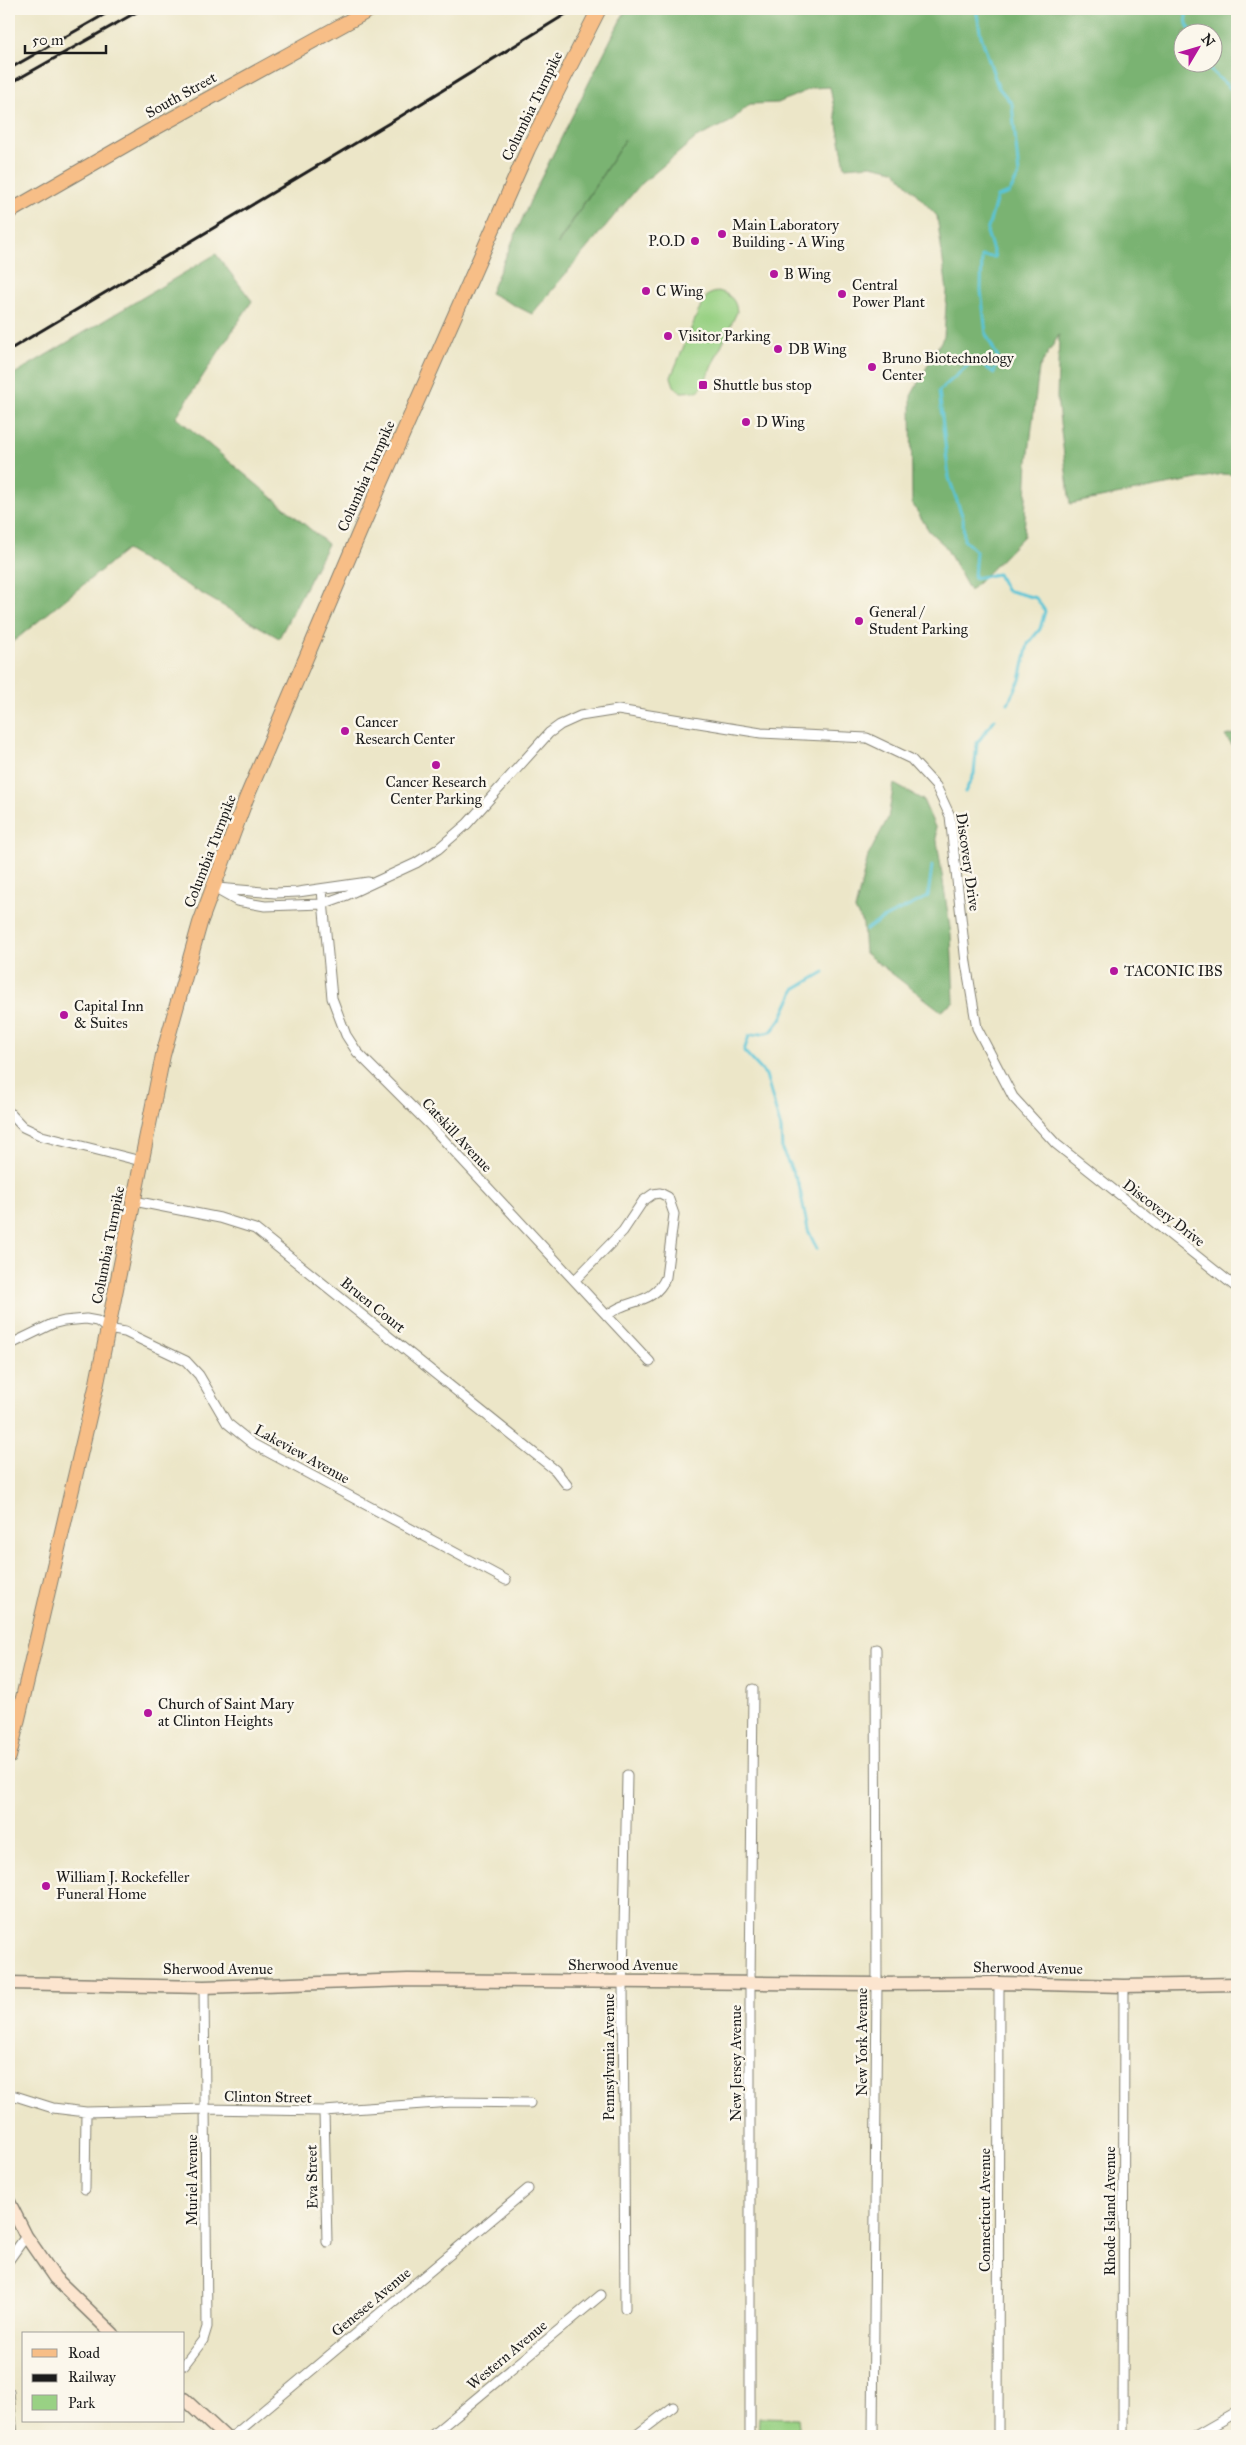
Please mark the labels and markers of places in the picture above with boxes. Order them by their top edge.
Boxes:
place label: Main Laboratory Building - A Wing [732,216,845,251]
marker: Main Laboratory Building - A Wing [716,228,728,240]
place label: P.O.D [648,232,685,250]
marker: P.O.D [689,235,701,247]
place label: B Wing [784,265,832,283]
marker: B Wing [768,268,780,280]
place label: Central Power Plant [852,276,926,311]
place label: C Wing [656,282,704,300]
marker: C Wing [640,285,652,297]
marker: Central Power Plant [836,288,848,300]
place label: Visitor Parking [677,327,771,345]
marker: Visitor Parking [662,330,674,342]
place label: DB Wing [788,340,847,358]
marker: DB Wing [772,343,784,355]
place label: Bruno Biotechnology Center [882,349,1015,384]
marker: Bruno Biotechnology Center [866,361,878,373]
place label: Shuttle bus stop [713,376,812,394]
marker: Shuttle bus stop [697,379,709,391]
place label: D Wing [756,413,806,431]
marker: D Wing [740,416,752,428]
place label: General / Student Parking [869,603,969,638]
marker: General / Student Parking [853,615,865,627]
place label: Cancer Research Center [355,713,455,748]
marker: Cancer Research Center [339,725,351,737]
marker: Cancer Research Center Parking [430,759,442,771]
place label: Cancer Research Center Parking [385,773,487,808]
place label: TACONIC IBS [1124,962,1223,980]
marker: TACONIC IBS [1108,965,1120,977]
place label: Capital Inn & Suites [74,997,144,1032]
marker: Capital Inn & Suites [58,1009,70,1021]
place label: Church of Saint Mary at Clinton Heights [158,1695,295,1730]
marker: Church of Saint Mary at Clinton Heights [142,1707,154,1719]
place label: William J. Rockefeller Funeral Home [56,1868,190,1903]
marker: William J. Rockefeller Funeral Home [40,1880,52,1892]

